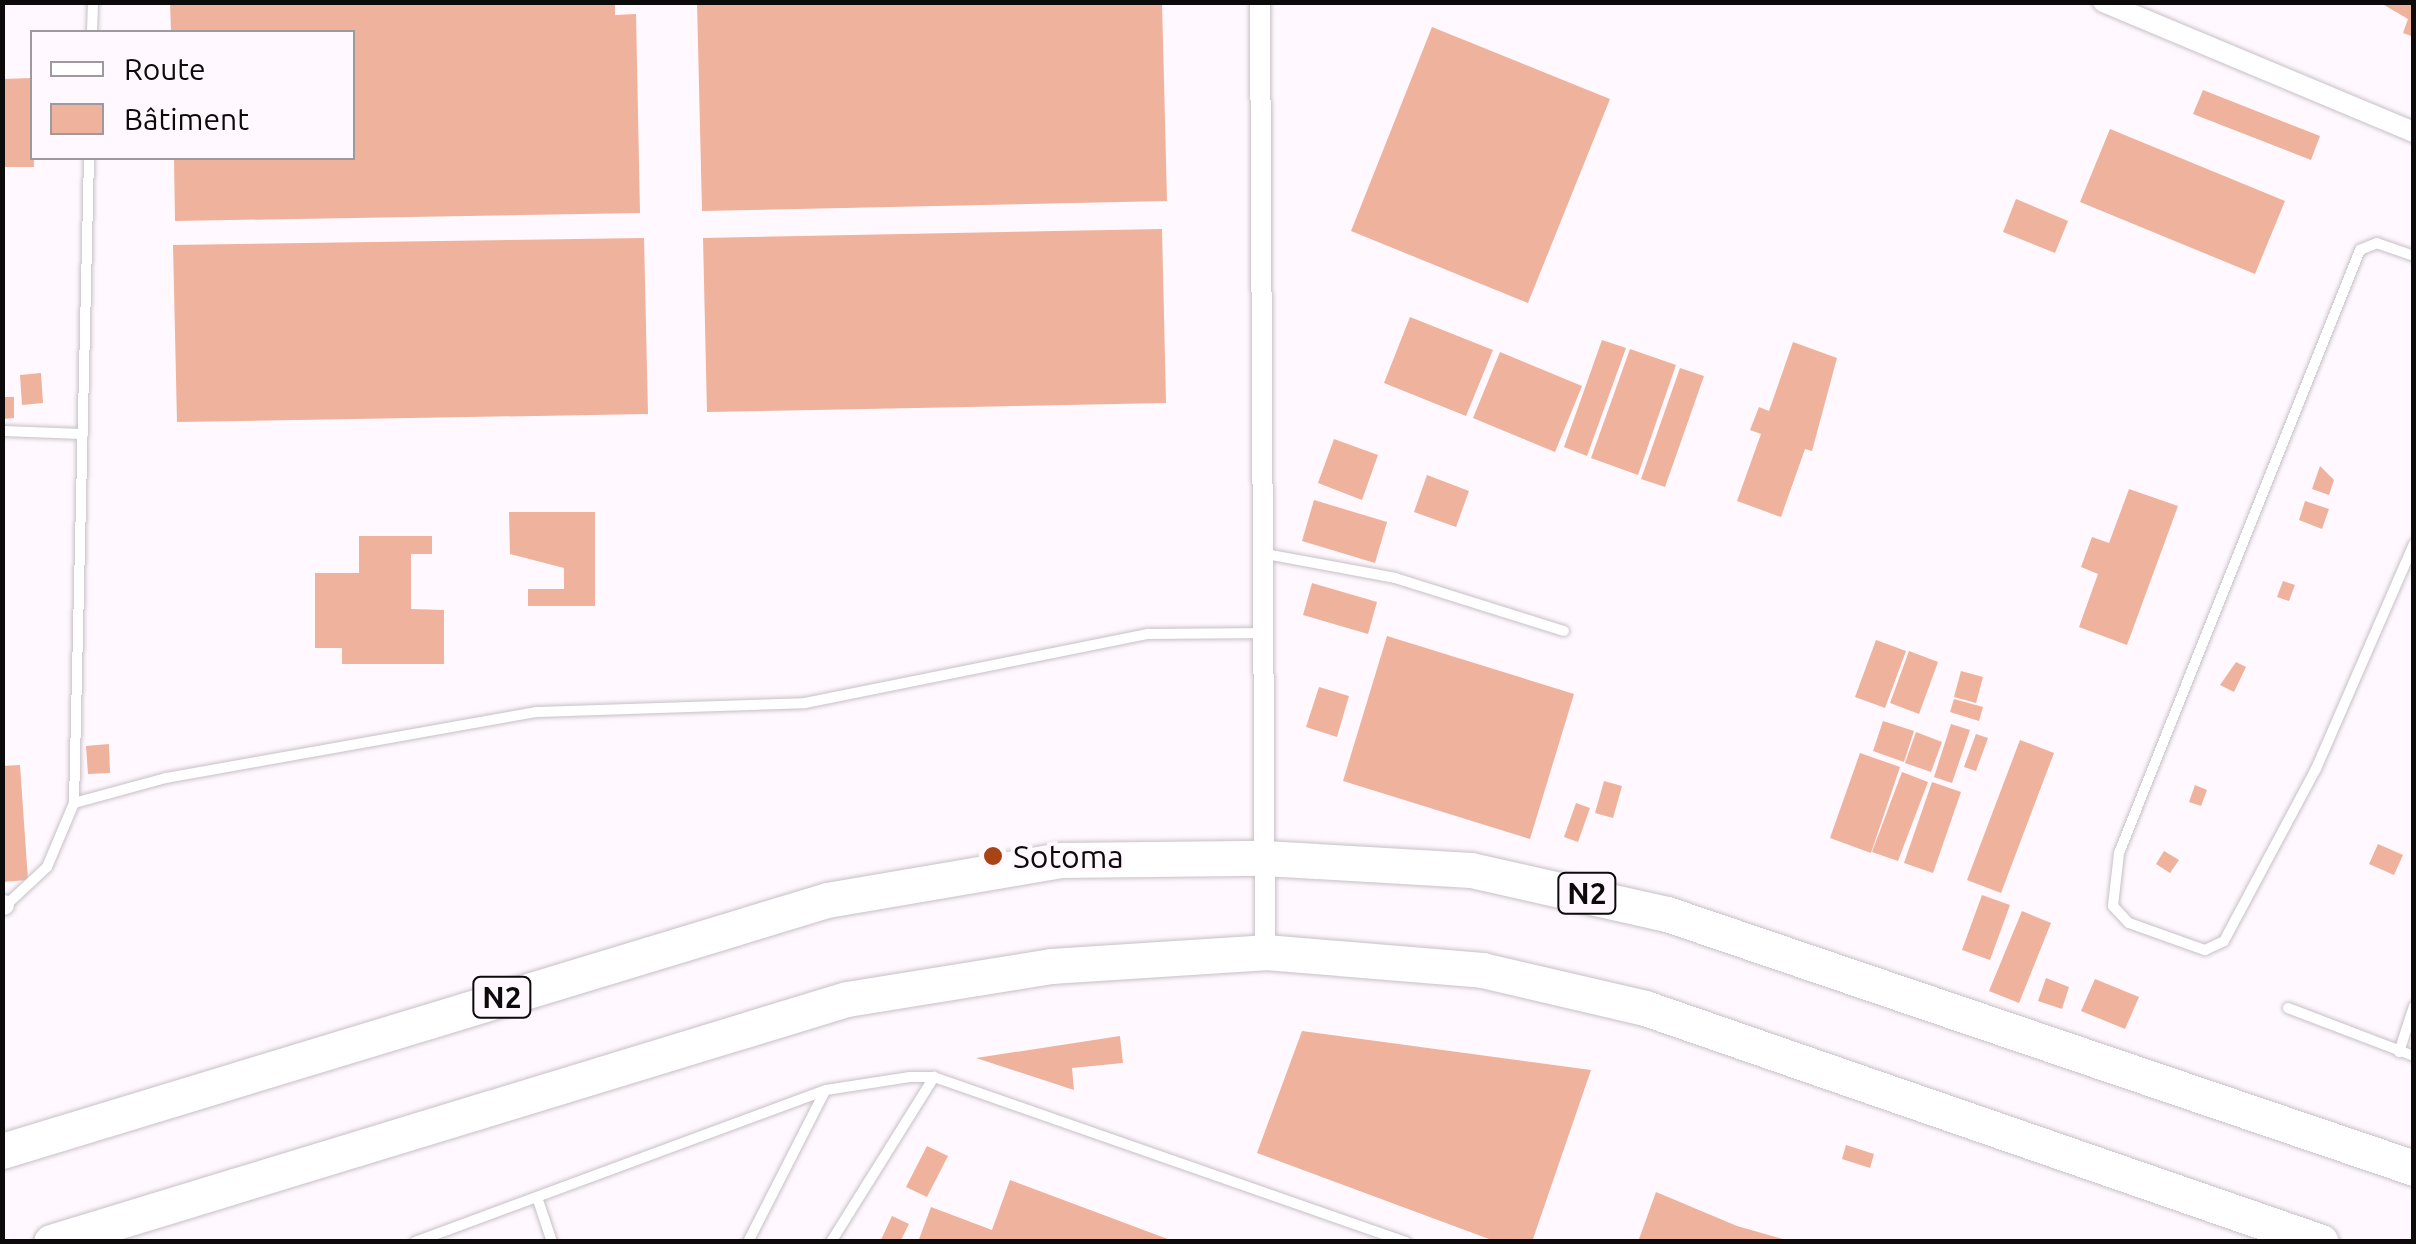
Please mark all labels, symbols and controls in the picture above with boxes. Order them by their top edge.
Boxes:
legend [30,30,355,160]
text: Route [124,52,206,86]
text: Bâtiment [124,102,249,136]
place label: Sotoma [1013,837,1124,875]
marker: Sotoma [982,845,1004,867]
road number: N2 [1557,868,1617,918]
road number: N2 [472,972,532,1022]

